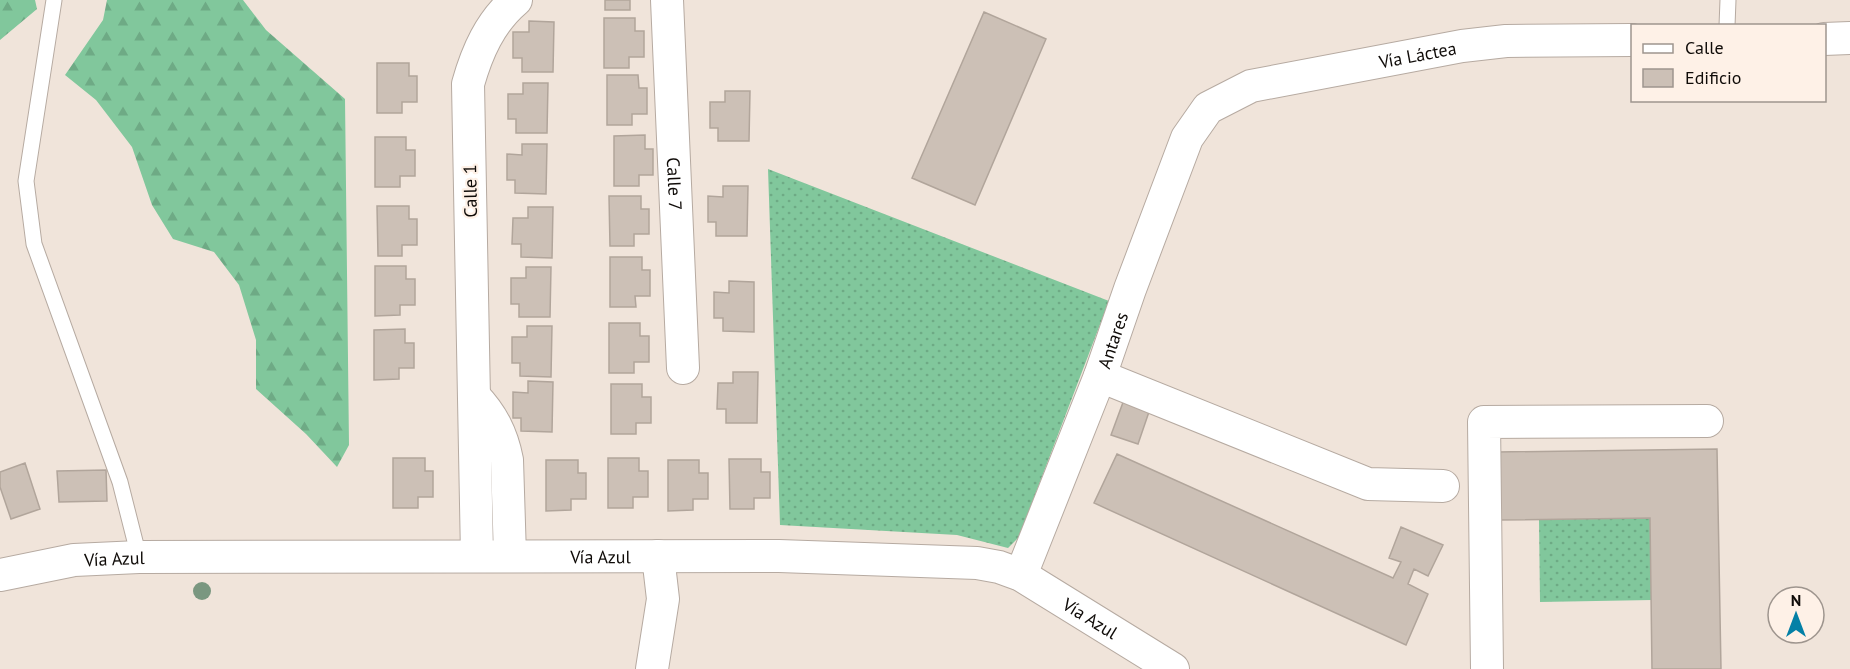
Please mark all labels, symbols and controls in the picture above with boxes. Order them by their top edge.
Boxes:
legend [1631,24,1826,102]
street label: Vía Láctea [1376,36,1458,73]
text: Calle [1685,36,1724,59]
text: Edificio [1685,66,1741,89]
street label: Calle 7 [662,157,688,211]
street label: Calle 1 [458,164,482,218]
street label: Antares [1092,309,1133,371]
street label: Vía Azul [83,545,145,571]
street label: Vía Azul [569,545,631,568]
north arrow [1766,585,1826,645]
text: N [1791,590,1801,610]
street label: Vía Azul [1058,592,1123,644]

